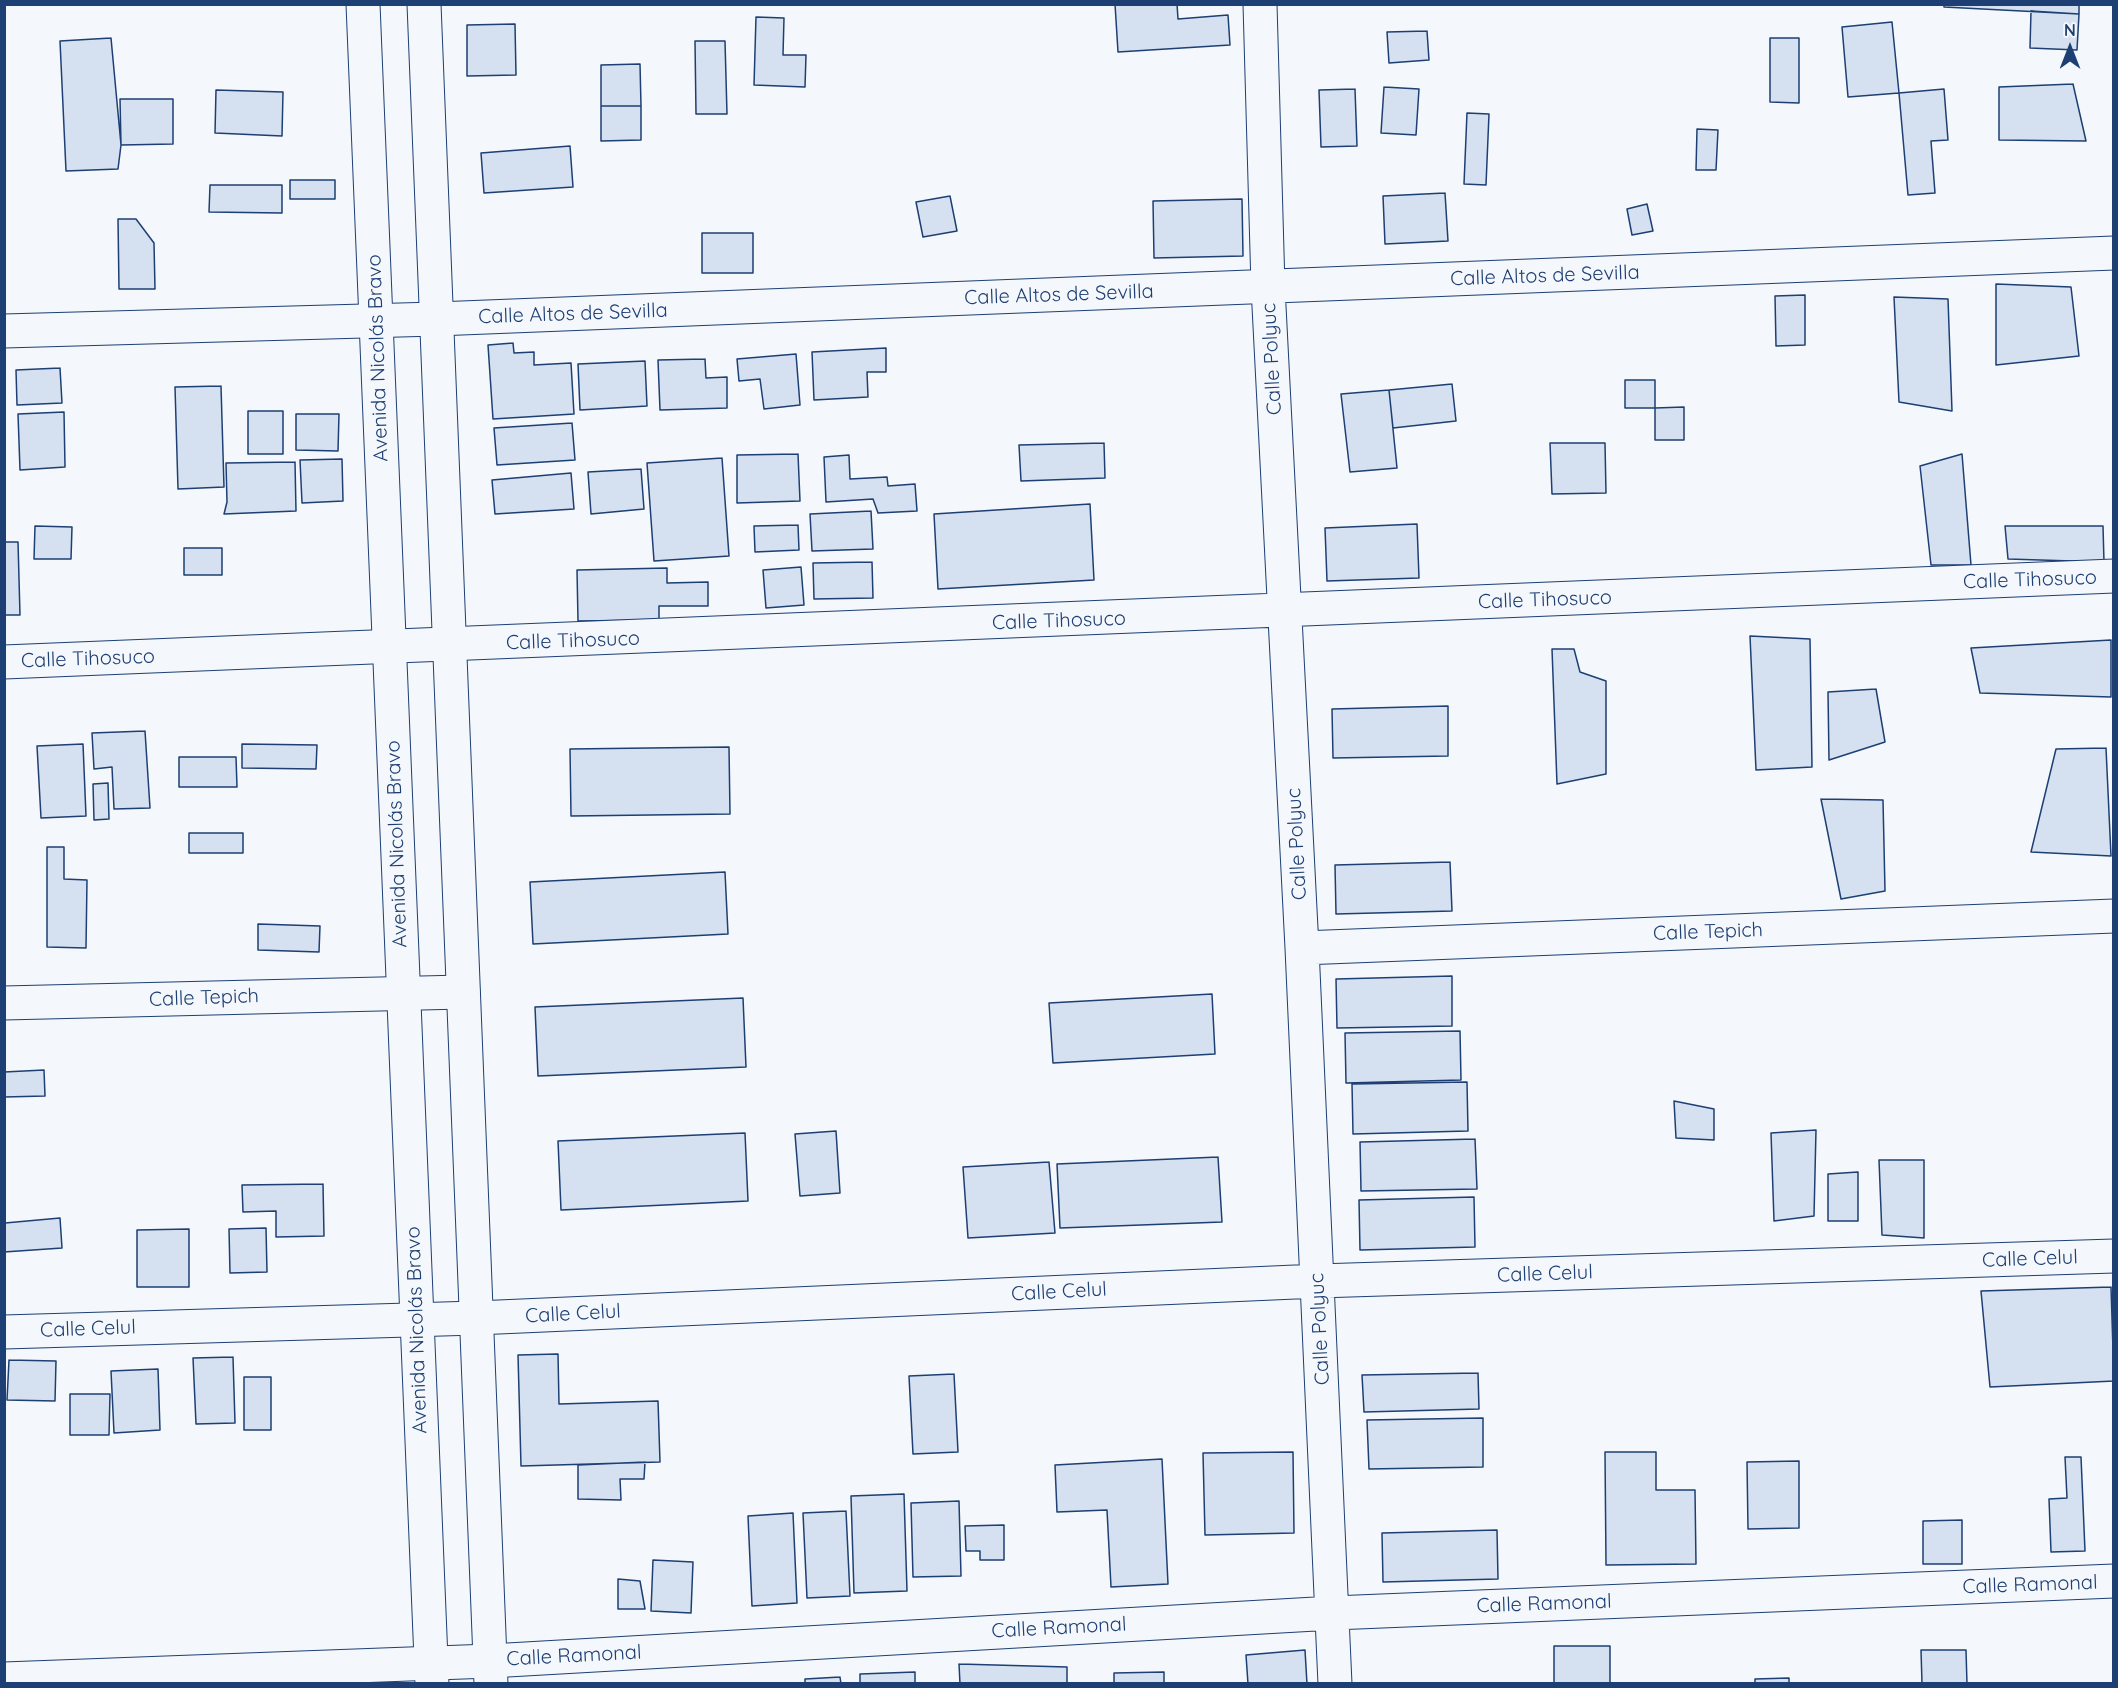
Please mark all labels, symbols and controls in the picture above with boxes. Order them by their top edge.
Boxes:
north arrow [2040,18,2100,78]
text: N [2064,20,2076,40]
street label: Avenida Nicolás Bravo [362,254,394,462]
street label: Calle Altos de Sevilla [1450,261,1640,291]
street label: Calle Altos de Sevilla [964,280,1154,310]
street label: Calle Altos de Sevilla [478,299,668,329]
street label: Calle Polyuc [1257,302,1287,416]
street label: Calle Tihosuco [1963,566,2097,594]
street label: Calle Tihosuco [1478,586,1612,614]
street label: Calle Tihosuco [992,607,1126,635]
street label: Calle Tihosuco [506,627,640,655]
street label: Calle Tihosuco [21,645,155,673]
street label: Avenida Nicolás Bravo [381,740,413,948]
street label: Calle Polyuc [1282,787,1312,901]
street label: Calle Tepich [1653,918,1763,946]
street label: Calle Tepich [149,984,259,1012]
street label: Avenida Nicolás Bravo [401,1226,433,1434]
street label: Calle Celul [1982,1245,2078,1273]
street label: Calle Celul [1497,1260,1593,1288]
street label: Calle Polyuc [1305,1272,1335,1386]
street label: Calle Celul [1011,1278,1107,1306]
street label: Calle Celul [525,1300,621,1328]
street label: Calle Celul [40,1315,136,1343]
street label: Calle Ramonal [1962,1571,2098,1599]
street label: Calle Ramonal [1476,1590,1612,1618]
street label: Calle Ramonal [991,1612,1127,1644]
street label: Calle Ramonal [506,1640,642,1672]

